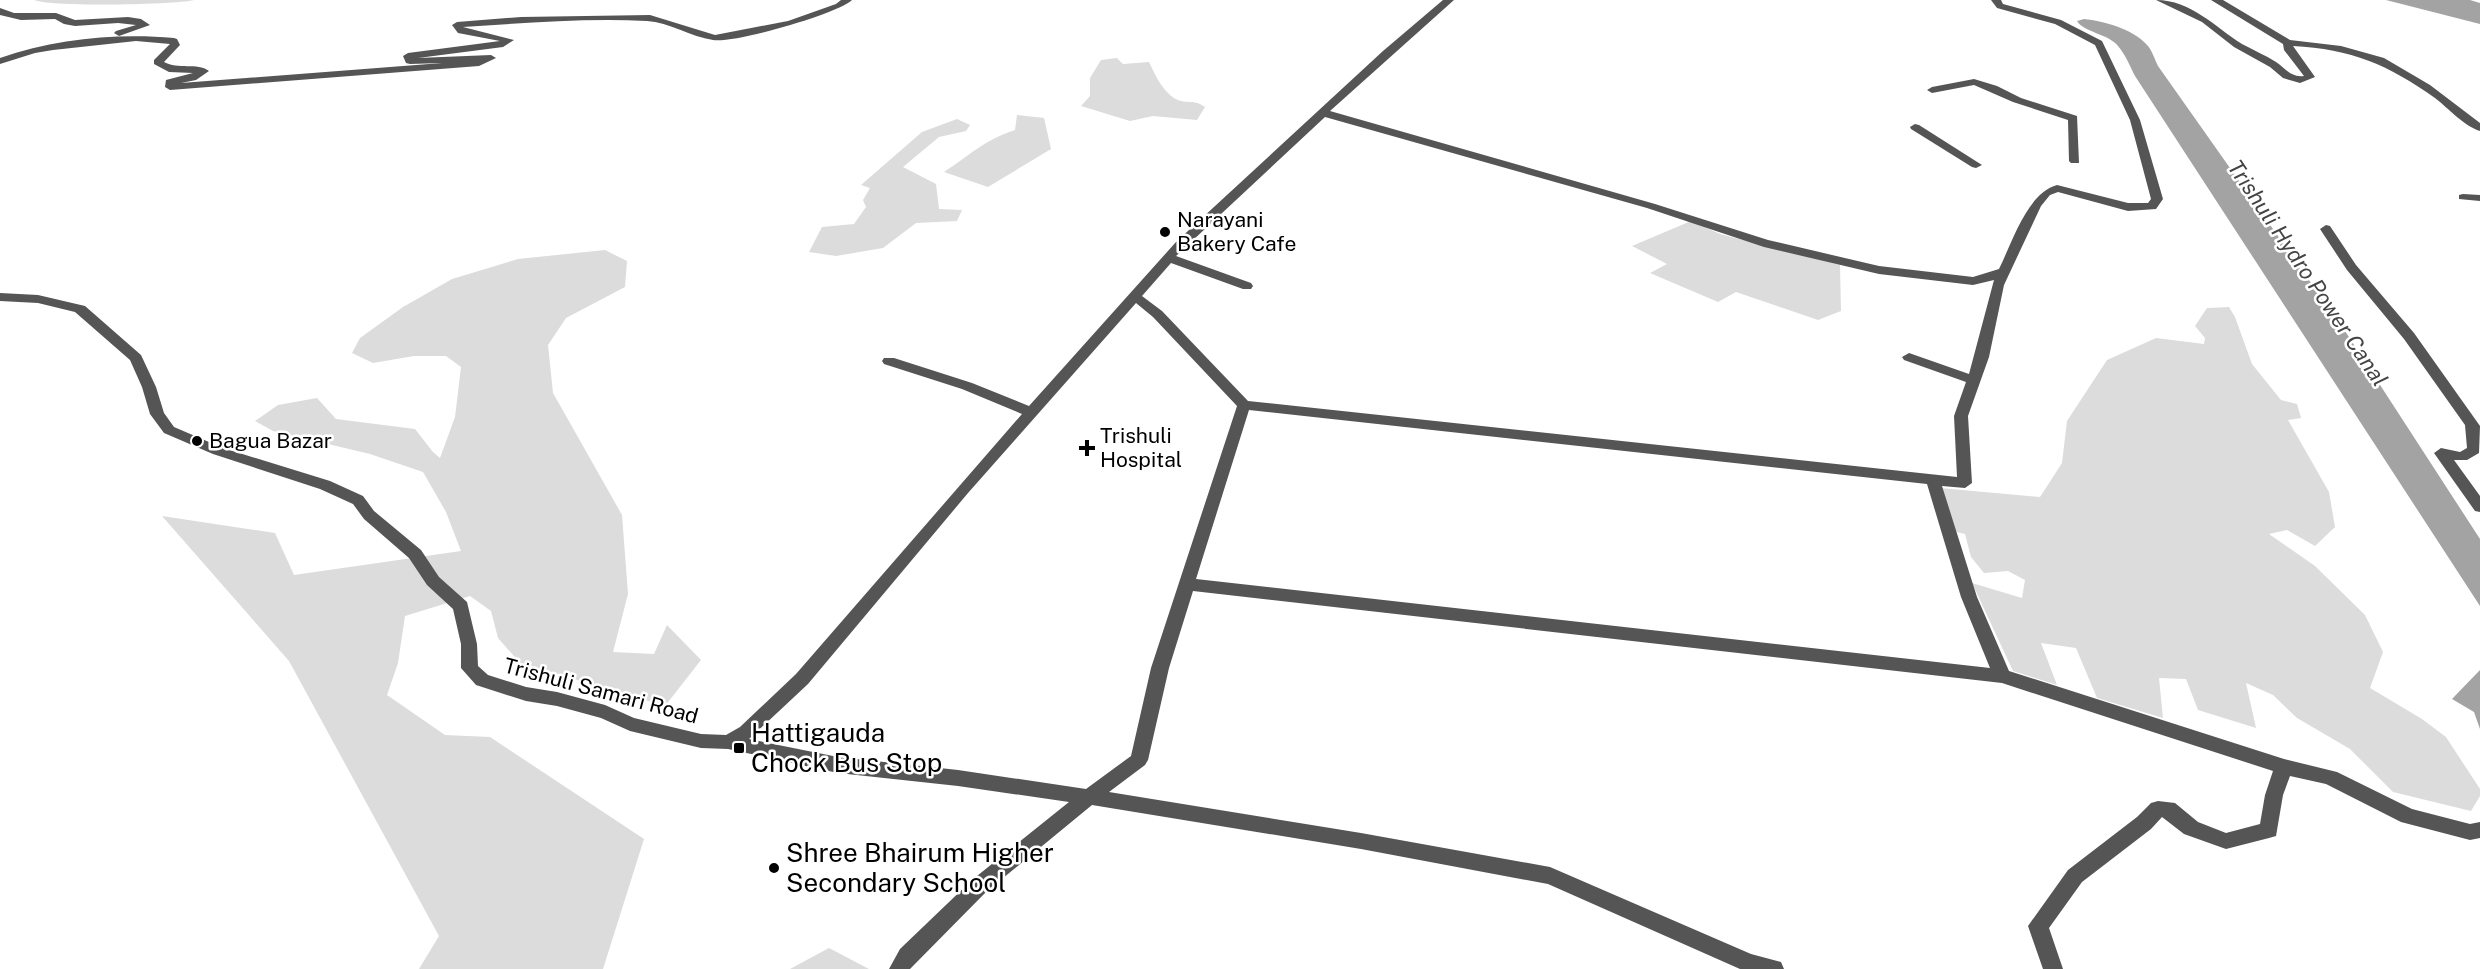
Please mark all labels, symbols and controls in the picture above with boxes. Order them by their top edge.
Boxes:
water label: Trishuli Hydro Power Canal [2223,155,2393,391]
place label: Narayani Bakery Cafe [1177,207,1296,256]
marker: Narayani Bakery Cafe [1158,225,1172,239]
place label: Trishuli Hospital [1100,423,1182,472]
place label: Bagua Bazar [209,428,332,453]
marker: Bagua Bazar [190,434,204,448]
marker: Trishuli Hospital [1078,439,1096,457]
street label: Trishuli Samari Road [501,653,701,729]
place label: Hattigauda Chock Bus Stop [751,717,942,778]
marker: Hattigauda Chock Bus Stop [732,741,746,755]
place label: Shree Bhairum Higher Secondary School [786,837,1054,898]
marker: Shree Bhairum Higher Secondary School [767,861,781,875]

